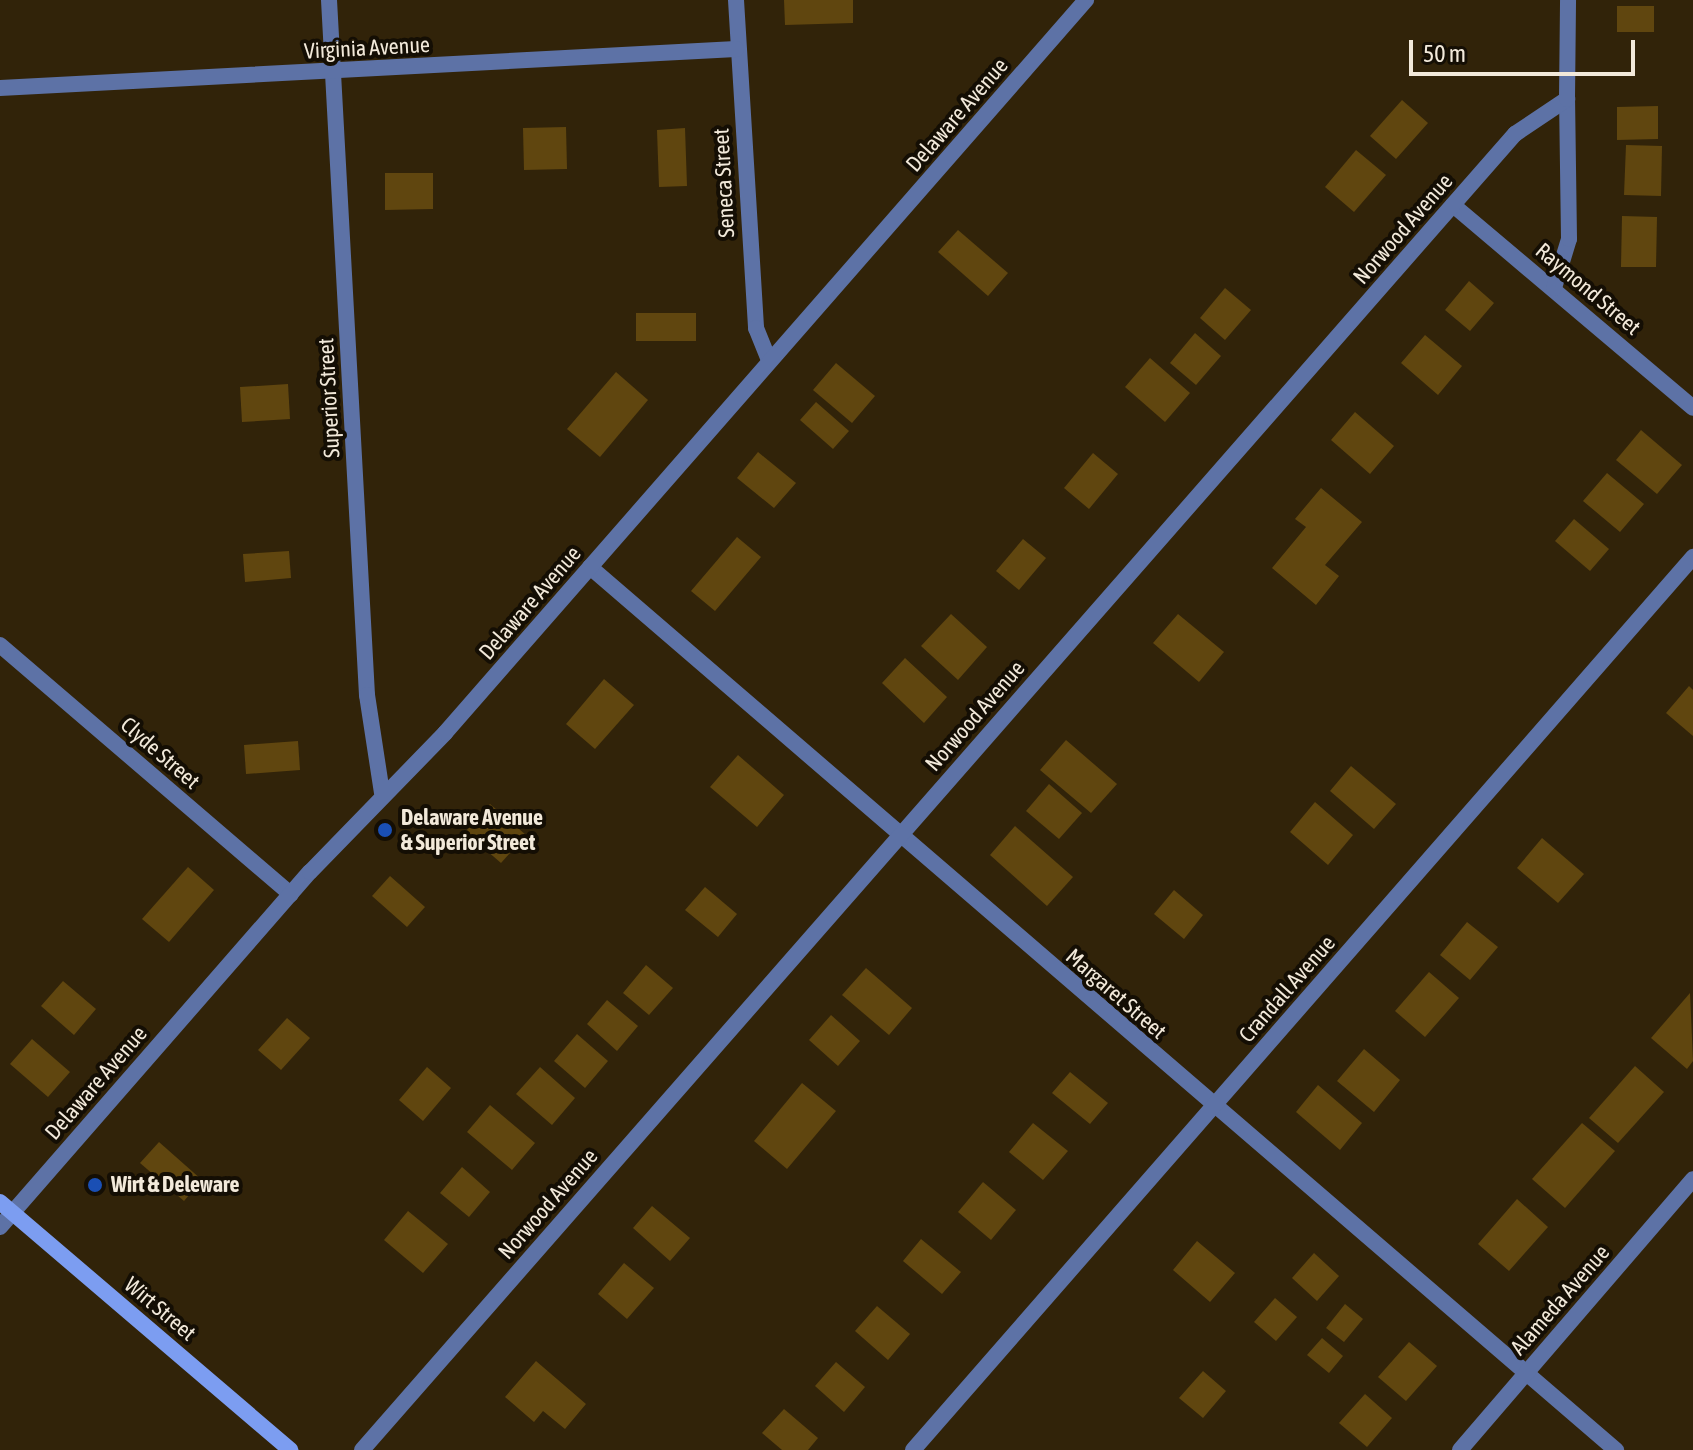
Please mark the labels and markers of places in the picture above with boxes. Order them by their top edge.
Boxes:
place label: Delaware Avenue & Superior Street [401,804,543,856]
marker: Delaware Avenue & Superior Street [376,821,394,839]
place label: Wirt & Deleware [111,1172,239,1198]
marker: Wirt & Deleware [86,1176,104,1194]

